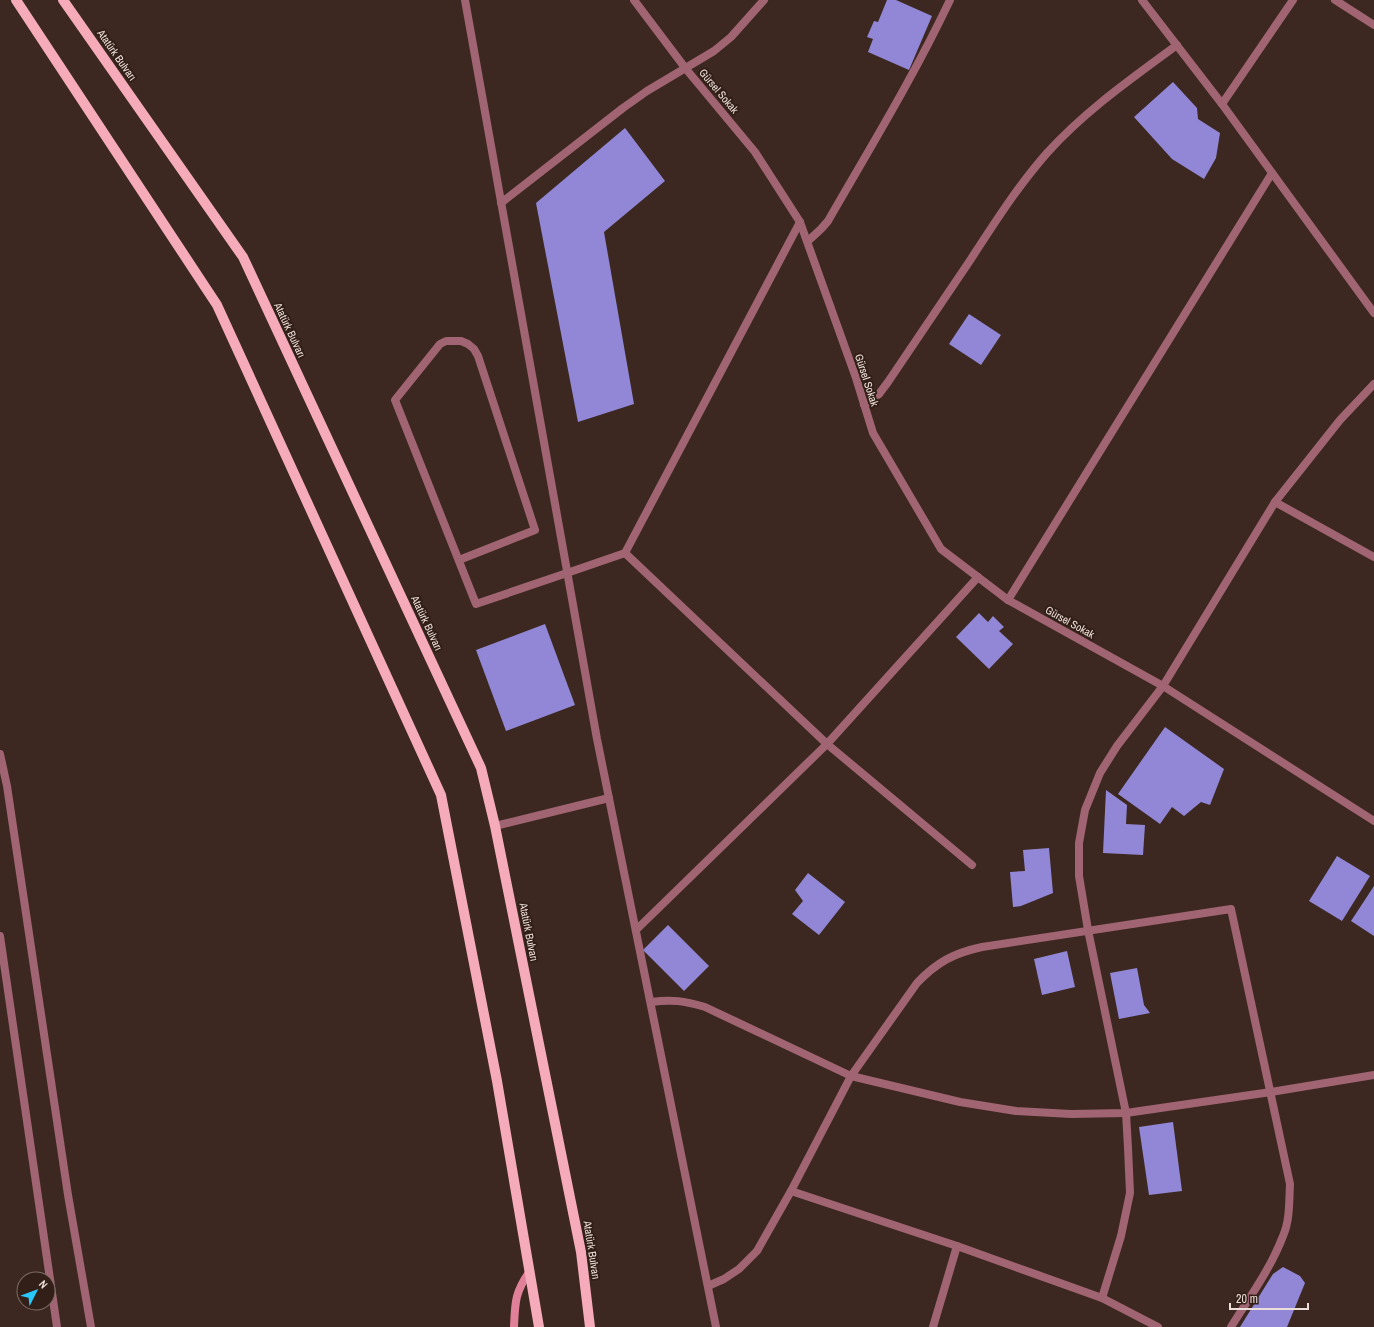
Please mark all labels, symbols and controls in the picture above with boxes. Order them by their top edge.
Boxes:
street label: Atatürk Bulvarı [94,26,140,83]
street label: Gürsel Sokak [696,66,742,117]
street label: Atatürk Bulvarı [271,299,309,360]
street label: Gürsel Sokak [852,352,882,408]
street label: Atatürk Bulvarı [408,592,446,653]
street label: Gürsel Sokak [1043,603,1097,641]
street label: Atatürk Bulvarı [516,901,542,962]
street label: Atatürk Bulvarı [580,1219,604,1280]
north arrow [16,1271,56,1311]
text: N [36,1277,51,1291]
scale bar [1230,1285,1308,1311]
text: 20 m [1236,1291,1258,1307]

